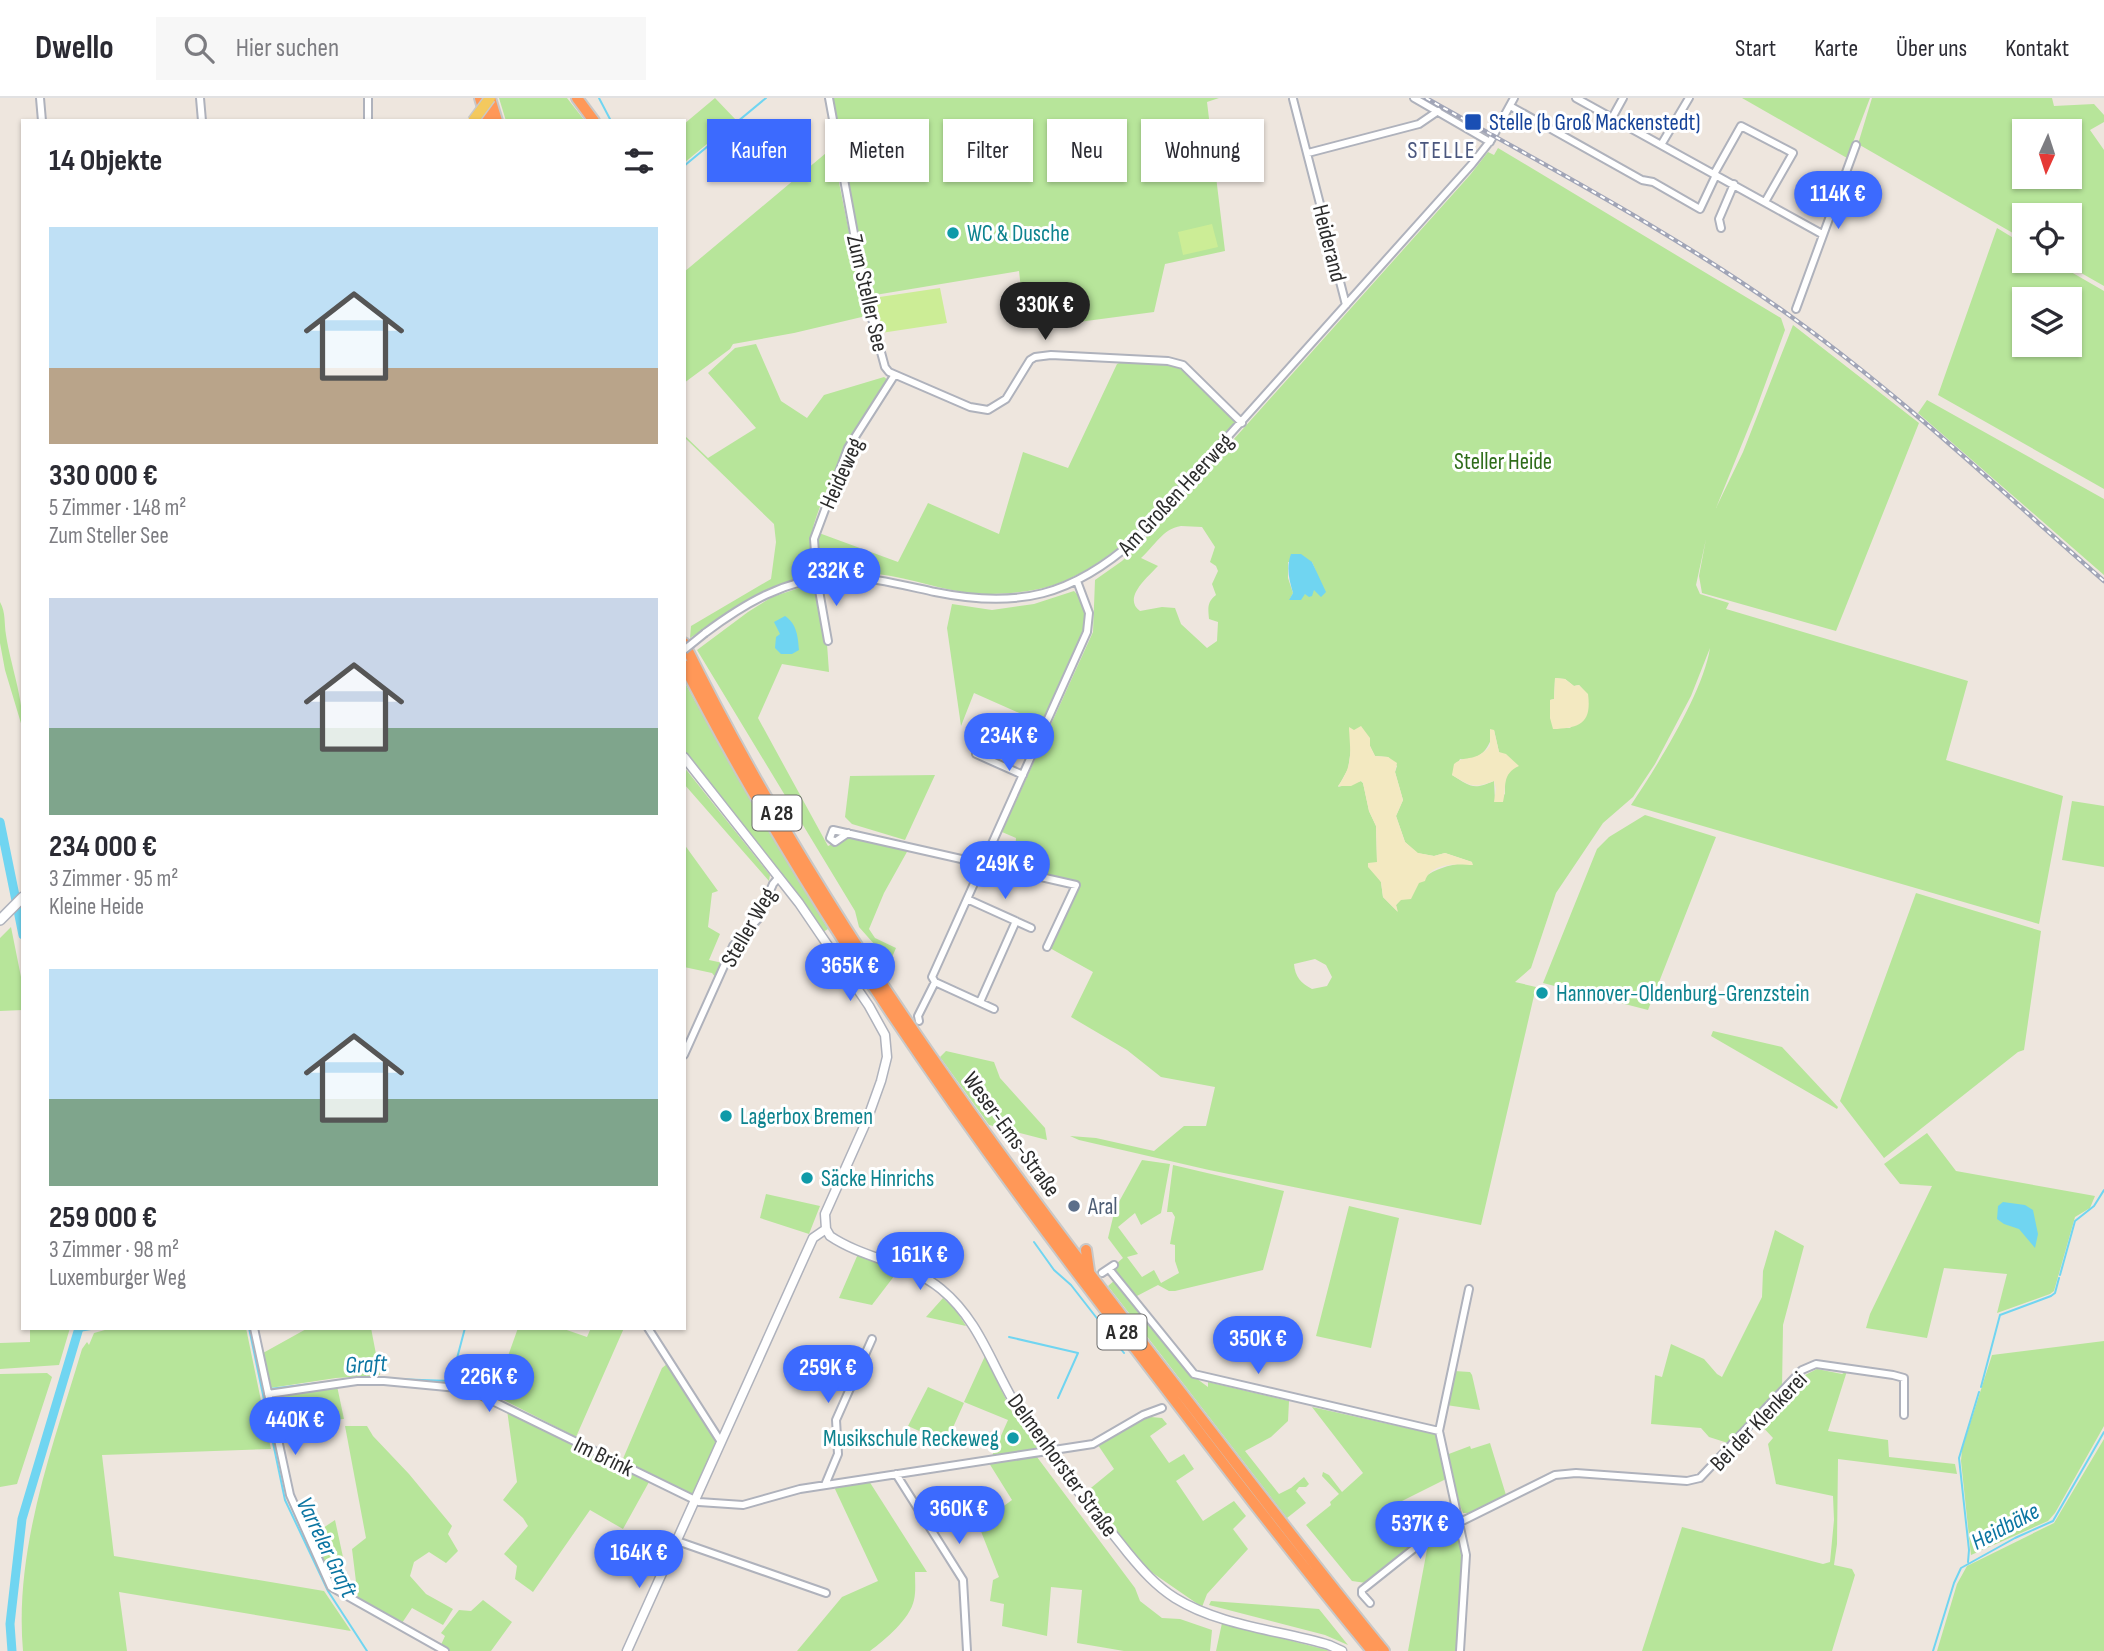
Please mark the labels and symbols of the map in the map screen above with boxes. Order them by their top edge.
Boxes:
place label: Stelle (b Groß Mackenstedt) [1489,109,1700,137]
marker: Stelle (b Groß Mackenstedt) [1463,112,1483,132]
north arrow [2012,119,2082,189]
district label: STELLE [1407,136,1477,165]
pin: 114K € [1781,172,1895,231]
street label: Heiderand [1306,202,1352,285]
place label: WC & Dusche [967,220,1069,248]
marker: WC & Dusche [945,225,961,241]
street label: Zum Steller See [840,232,894,355]
pin: 330K € [988,282,1102,342]
street label: Am Großen Heerweg [1111,428,1239,562]
street label: Heideweg [814,433,870,513]
park label: Steller Heide [1454,448,1552,476]
pin: 232K € [779,548,893,608]
pin: 234K € [952,714,1066,773]
road number: A 28 [752,796,802,830]
pin: 249K € [948,842,1062,901]
street label: Steller Weg [715,883,783,972]
pin: 365K € [793,944,907,1003]
place label: Hannover-Oldenburg-Grenzstein [1556,980,1810,1008]
marker: Hannover-Oldenburg-Grenzstein [1534,985,1550,1001]
street label: Weser-Ems-Straße [956,1067,1066,1203]
place label: Lagerbox Bremen [740,1103,873,1131]
marker: Lagerbox Bremen [718,1108,734,1124]
place label: Säcke Hinrichs [821,1165,934,1193]
marker: Säcke Hinrichs [799,1170,815,1186]
place label: Aral [1087,1193,1118,1221]
marker: Aral [1066,1198,1082,1214]
pin: 161K € [863,1232,977,1292]
road number: A 28 [1098,1314,1146,1350]
pin: 350K € [1201,1316,1315,1376]
pin: 259K € [771,1346,885,1405]
water label: Graft [344,1349,389,1380]
pin: 226K € [432,1354,546,1414]
street label: Bei der Klenkerei [1704,1366,1813,1477]
street label: Delmenhorster Straße [1001,1389,1123,1543]
pin: 440K € [238,1398,352,1457]
place label: Musikschule Reckeweg [823,1425,999,1453]
marker: Musikschule Reckeweg [1005,1430,1021,1446]
street label: Im Brink [569,1431,638,1483]
pin: 360K € [902,1486,1016,1546]
water label: Varreler Graft [290,1492,364,1603]
water label: Heidbäke [1966,1497,2044,1556]
pin: 537K € [1363,1502,1477,1561]
pin: 164K € [582,1530,696,1590]

